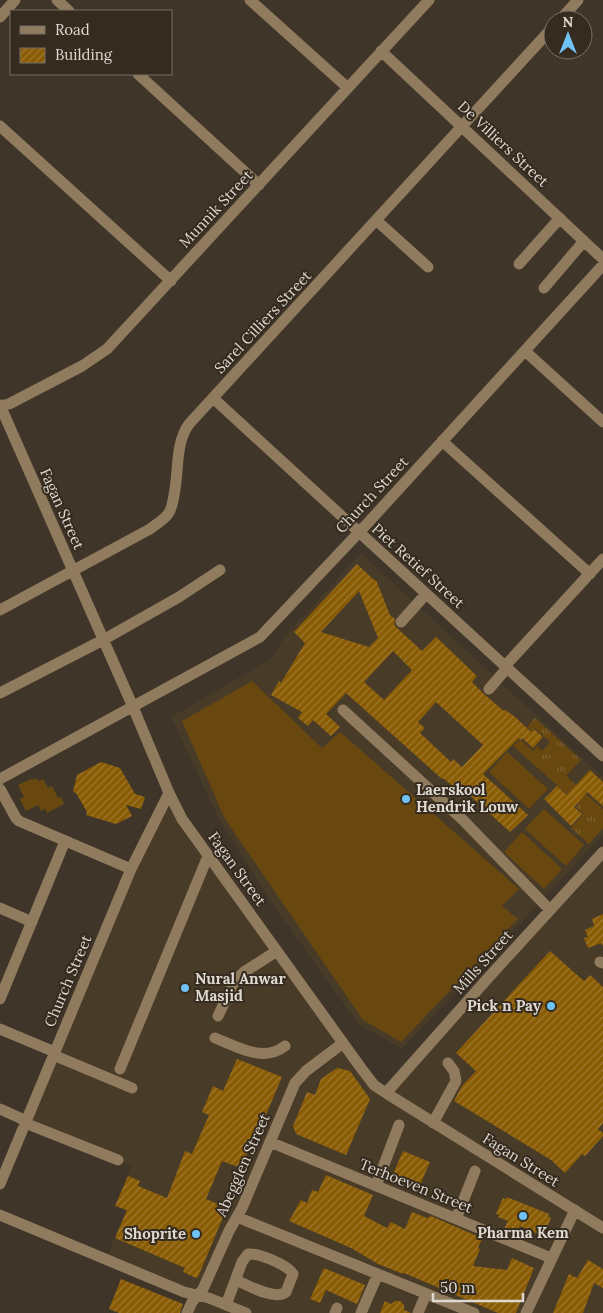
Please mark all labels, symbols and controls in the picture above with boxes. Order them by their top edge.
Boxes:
legend [10,10,172,75]
north arrow [543,10,593,60]
text: N [563,13,574,31]
text: Road [55,20,90,39]
text: Building [55,45,113,64]
street label: De Villiers Street [454,97,553,191]
street label: Munnik Street [175,166,257,252]
street label: Sarel Cilliers Street [210,266,315,377]
street label: Church Street [331,452,412,537]
street label: Fagan Street [36,465,89,553]
street label: Piet Retief Street [368,519,469,612]
place label: Laerskool Hendrik Louw [416,780,519,816]
marker: Laerskool Hendrik Louw [400,793,412,805]
street label: Fagan Street [204,828,271,910]
street label: Mills Street [449,926,516,998]
street label: Church Street [40,932,96,1030]
place label: Nural Anwar Masjid [195,969,286,1005]
marker: Nural Anwar Masjid [179,982,191,994]
place label: Pick n Pay [467,996,542,1015]
marker: Pick n Pay [545,1000,557,1012]
street label: Abegglen Street [211,1110,274,1220]
street label: Fagan Street [479,1128,563,1191]
street label: Terhoeven Street [357,1154,476,1217]
marker: Pharma Kem [517,1210,529,1222]
place label: Pharma Kem [477,1223,569,1242]
place label: Shoprite [124,1224,186,1243]
marker: Shoprite [190,1228,202,1240]
scale bar [433,1270,523,1302]
text: 50 m [440,1278,475,1297]

